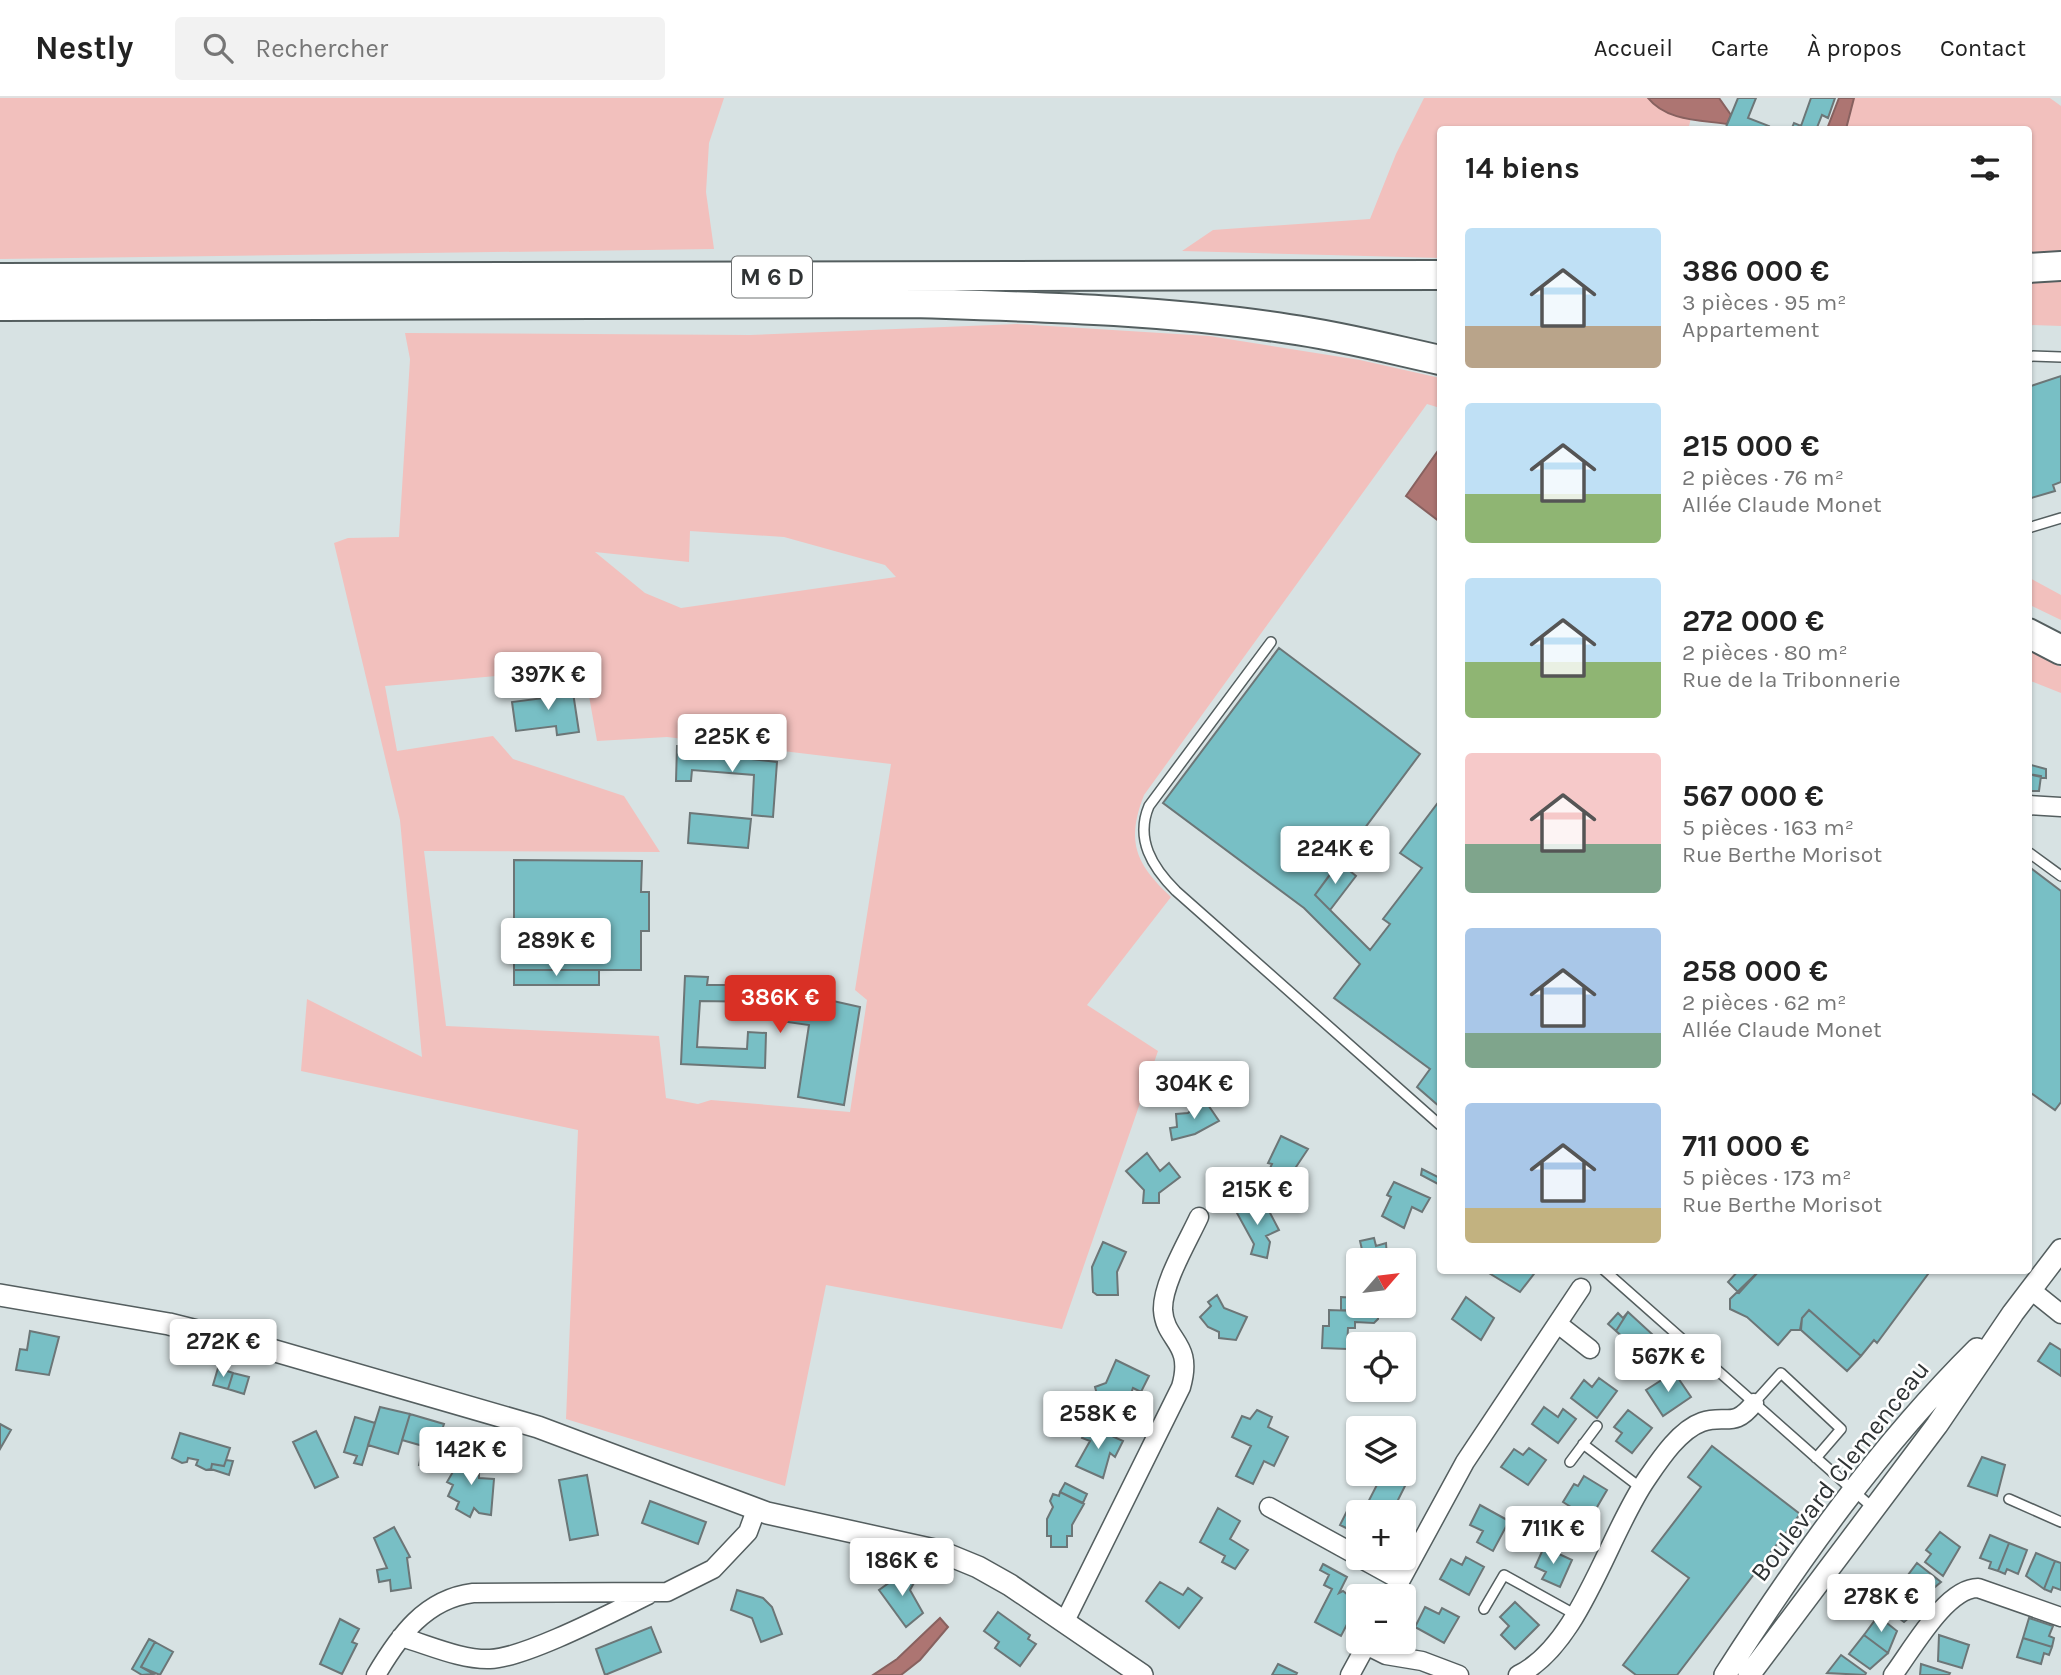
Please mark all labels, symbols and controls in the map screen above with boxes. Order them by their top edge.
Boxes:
search box [175,17,665,80]
text: Nestly [35,29,133,67]
icon: search [199,29,237,67]
text: Rechercher [255,33,388,64]
text: Accueil [1594,34,1673,62]
text: Carte [1711,34,1769,62]
text: À propos [1807,34,1902,62]
text: Contact [1940,34,2026,62]
icon: filters [1966,149,2004,187]
text: 14 biens [1465,150,1580,186]
text: 386 000 € [1682,253,1829,289]
icon: home [1521,256,1605,340]
road number: M 6 D [732,257,812,298]
text: 3 pièces · 95 m² [1682,289,1846,316]
text: Appartement [1682,316,1819,343]
text: 215 000 € [1682,428,1819,464]
icon: home [1521,431,1605,515]
text: 2 pièces · 76 m² [1682,464,1844,491]
text: Allée Claude Monet [1682,491,1882,518]
text: 272 000 € [1682,603,1824,639]
icon: home [1521,606,1605,690]
text: 2 pièces · 80 m² [1682,639,1848,666]
pin: 397K € [491,652,605,712]
text: 397K € [510,661,586,688]
text: Rue de la Tribonnerie [1682,666,1901,693]
pin: 225K € [675,714,789,774]
text: 225K € [694,723,770,750]
text: 567 000 € [1682,778,1824,814]
icon: home [1521,781,1605,865]
text: 5 pièces · 163 m² [1682,814,1854,841]
pin: 224K € [1278,826,1392,886]
text: 224K € [1297,835,1373,862]
text: Rue Berthe Morisot [1682,841,1882,868]
pin: 289K € [499,918,613,978]
text: 289K € [517,927,595,954]
text: 258 000 € [1682,953,1828,989]
icon: home [1521,956,1605,1040]
pin: 386K € [723,976,837,1035]
text: 386K € [741,984,819,1011]
text: 2 pièces · 62 m² [1682,989,1846,1016]
text: Allée Claude Monet [1682,1016,1882,1043]
pin: 304K € [1137,1062,1251,1121]
text: 304K € [1155,1070,1233,1097]
text: 711 000 € [1682,1128,1809,1164]
icon: home [1521,1131,1605,1215]
text: 5 pièces · 173 m² [1682,1164,1852,1191]
pin: 215K € [1200,1168,1314,1227]
text: 215K € [1222,1176,1292,1203]
text: Rue Berthe Morisot [1682,1191,1882,1218]
north arrow [1346,1248,1416,1318]
map controls [1346,1248,1416,1654]
pin: 272K € [166,1320,280,1379]
text: 272K € [186,1328,260,1355]
button: locate [1346,1332,1416,1402]
pin: 567K € [1611,1334,1725,1394]
text: 567K € [1631,1343,1705,1370]
street label: Boulevard Clemenceau [1744,1354,1936,1588]
pin: 258K € [1041,1392,1155,1451]
text: 258K € [1059,1400,1137,1427]
button: layers [1346,1416,1416,1486]
pin: 142K € [414,1428,528,1487]
text: 142K € [435,1436,507,1463]
button: + [1346,1500,1416,1570]
pin: 711K € [1496,1506,1610,1566]
text: 711K € [1521,1515,1585,1542]
pin: 186K € [845,1538,959,1598]
text: 186K € [866,1547,938,1574]
pin: 278K € [1824,1574,1938,1634]
text: 278K € [1843,1583,1919,1610]
button: − [1346,1584,1416,1654]

